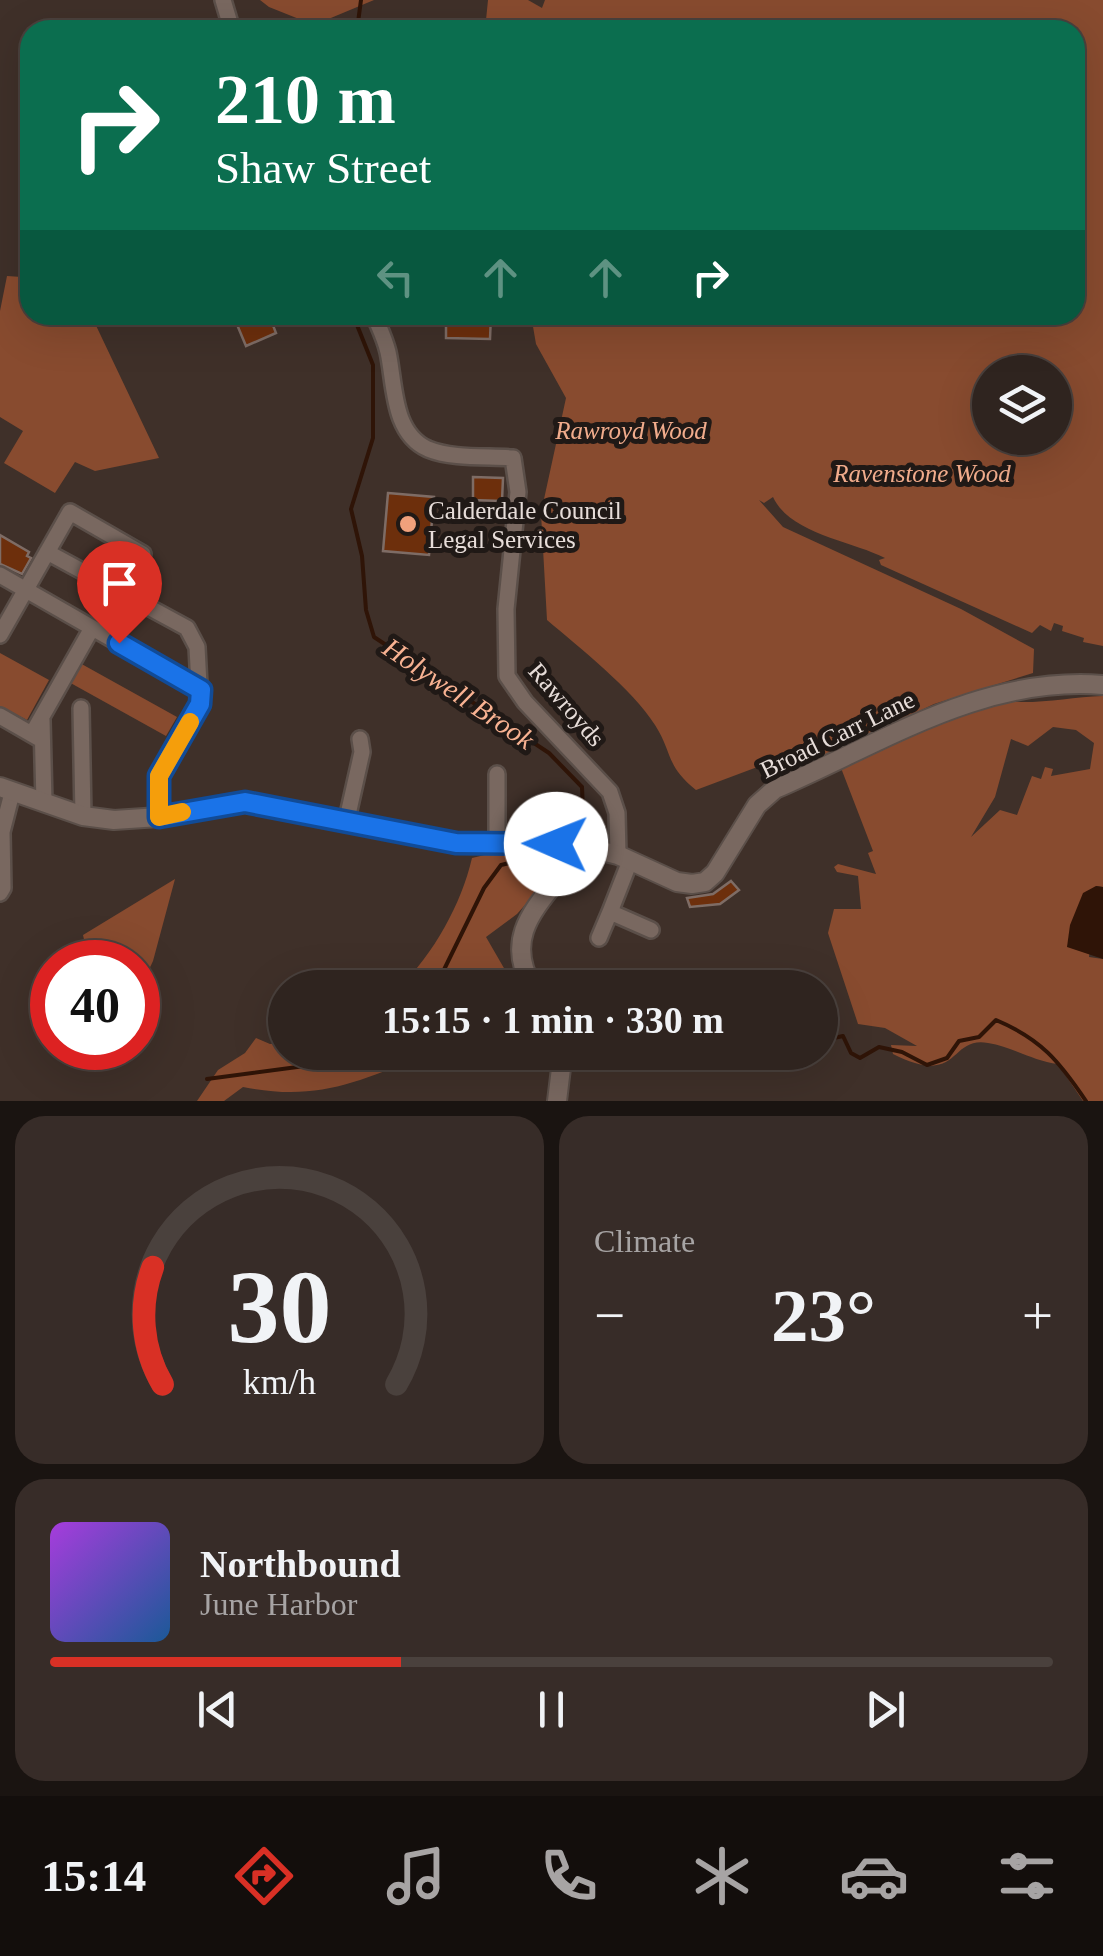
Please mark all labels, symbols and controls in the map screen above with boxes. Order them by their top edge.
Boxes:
icon: right [50,60,180,190]
text: 210 m [215,61,396,138]
text: Shaw Street [215,143,431,193]
icon: left [368,250,423,305]
icon: ahead [473,250,528,305]
icon: ahead [578,250,633,305]
icon: right [683,250,738,305]
map controls [972,355,1072,455]
button: layers [972,355,1072,455]
park label: Rawroyd Wood [554,417,707,444]
park label: Ravenstone Wood [832,460,1011,487]
place label: Calderdale Council Legal Services [428,497,622,553]
marker: Calderdale Council Legal Services [397,513,419,535]
pin [77,541,162,644]
icon: arrive [92,556,147,611]
water label: Holywell Brook [376,631,541,756]
street label: Rawroyds [523,657,610,751]
street label: Broad Carr Lane [756,685,919,783]
position arrow [504,792,608,896]
speed limit sign: 40 [30,940,160,1070]
text: 15:15 · 1 min · 330 m [382,999,724,1041]
text: Climate [594,1223,695,1259]
text: 30 [228,1249,332,1364]
text: 23° [771,1274,876,1357]
text: − [594,1285,625,1346]
text: + [1022,1285,1053,1346]
text: km/h [243,1362,316,1402]
text: Northbound [200,1543,401,1585]
text: June Harbor [200,1586,357,1622]
icon: previous [190,1682,245,1737]
icon: pause [524,1682,579,1737]
icon: next [858,1682,913,1737]
icon: directions [229,1841,299,1911]
icon: music [381,1841,451,1911]
icon: phone [534,1841,604,1911]
icon: climate [687,1841,757,1911]
icon: car [839,1841,909,1911]
icon: filters [992,1841,1062,1911]
text: 15:14 [41,1851,146,1901]

